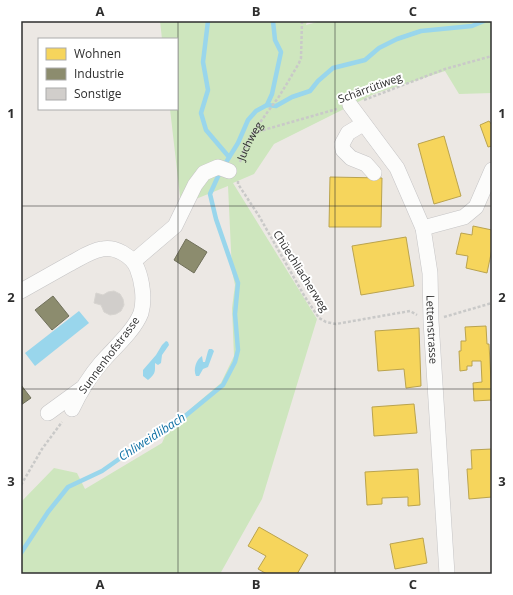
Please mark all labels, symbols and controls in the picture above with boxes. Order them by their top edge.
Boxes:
text: A [96,2,105,20]
text: B [252,2,261,20]
text: C [409,2,417,20]
legend [38,38,178,110]
text: Wohnen [74,45,121,62]
text: Industrie [74,65,124,82]
street label: Schärrütiweg [336,69,404,106]
text: Sonstige [74,85,122,102]
text: 1 [7,104,15,122]
text: 1 [498,104,506,122]
street label: Juchweg [233,118,266,163]
street label: Chüechliacherweg [270,227,333,314]
text: 2 [7,288,15,306]
text: 2 [498,288,506,306]
street label: Lettenstrasse [423,295,442,364]
street label: Sunnenhofstrasse [75,313,142,396]
water label: Chliweidlibach [115,409,189,465]
text: 3 [7,472,15,490]
text: 3 [498,472,506,490]
text: A [96,575,105,593]
text: B [252,575,261,593]
text: C [409,575,417,593]

